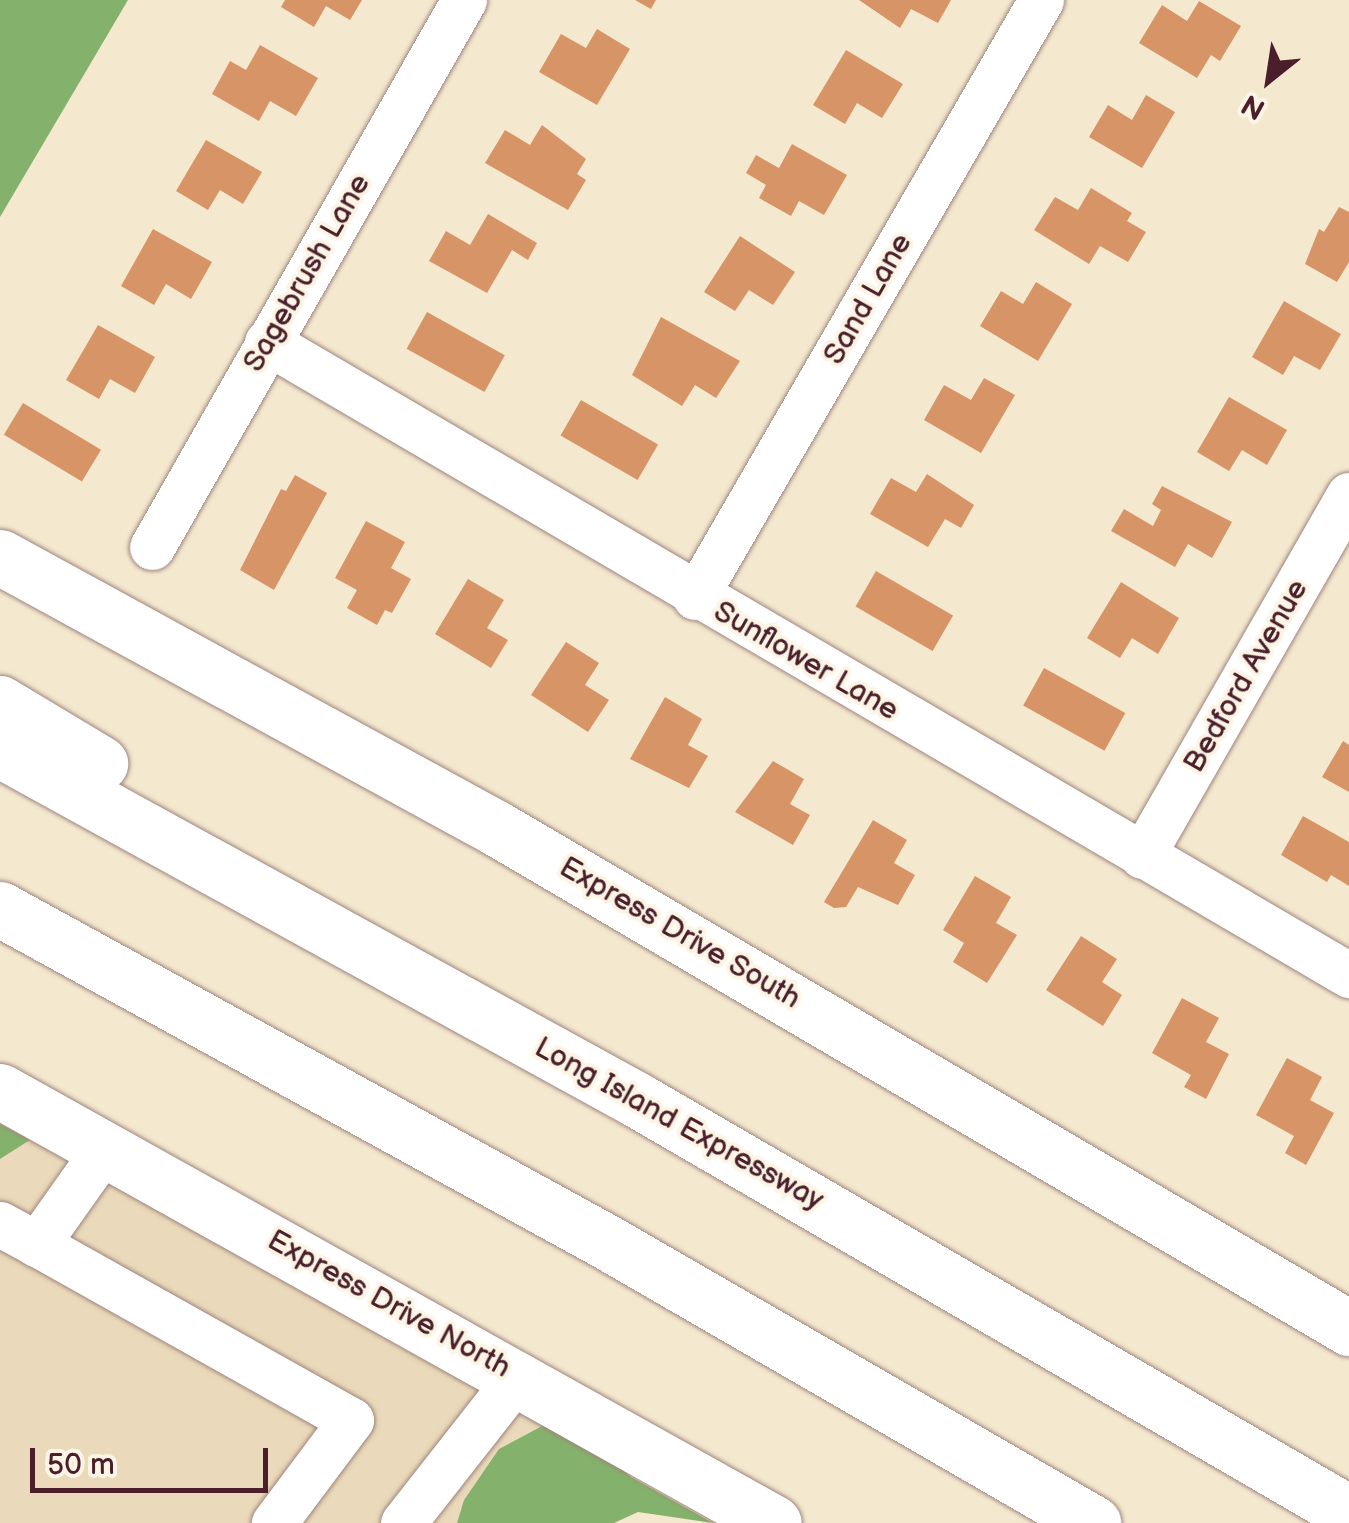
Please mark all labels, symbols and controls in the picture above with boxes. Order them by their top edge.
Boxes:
north arrow [1219,30,1319,130]
text: N [1236,87,1271,126]
street label: Sagebrush Lane [236,168,378,378]
street label: Sand Lane [816,227,920,371]
street label: Bedford Avenue [1176,573,1316,779]
street label: Sunflower Lane [707,594,905,728]
street label: Express Drive South [553,849,807,1017]
street label: Long Island Expressway [528,1030,830,1218]
street label: Express Drive North [261,1222,517,1386]
scale bar [35,1428,272,1490]
text: 50 m [47,1447,115,1483]

